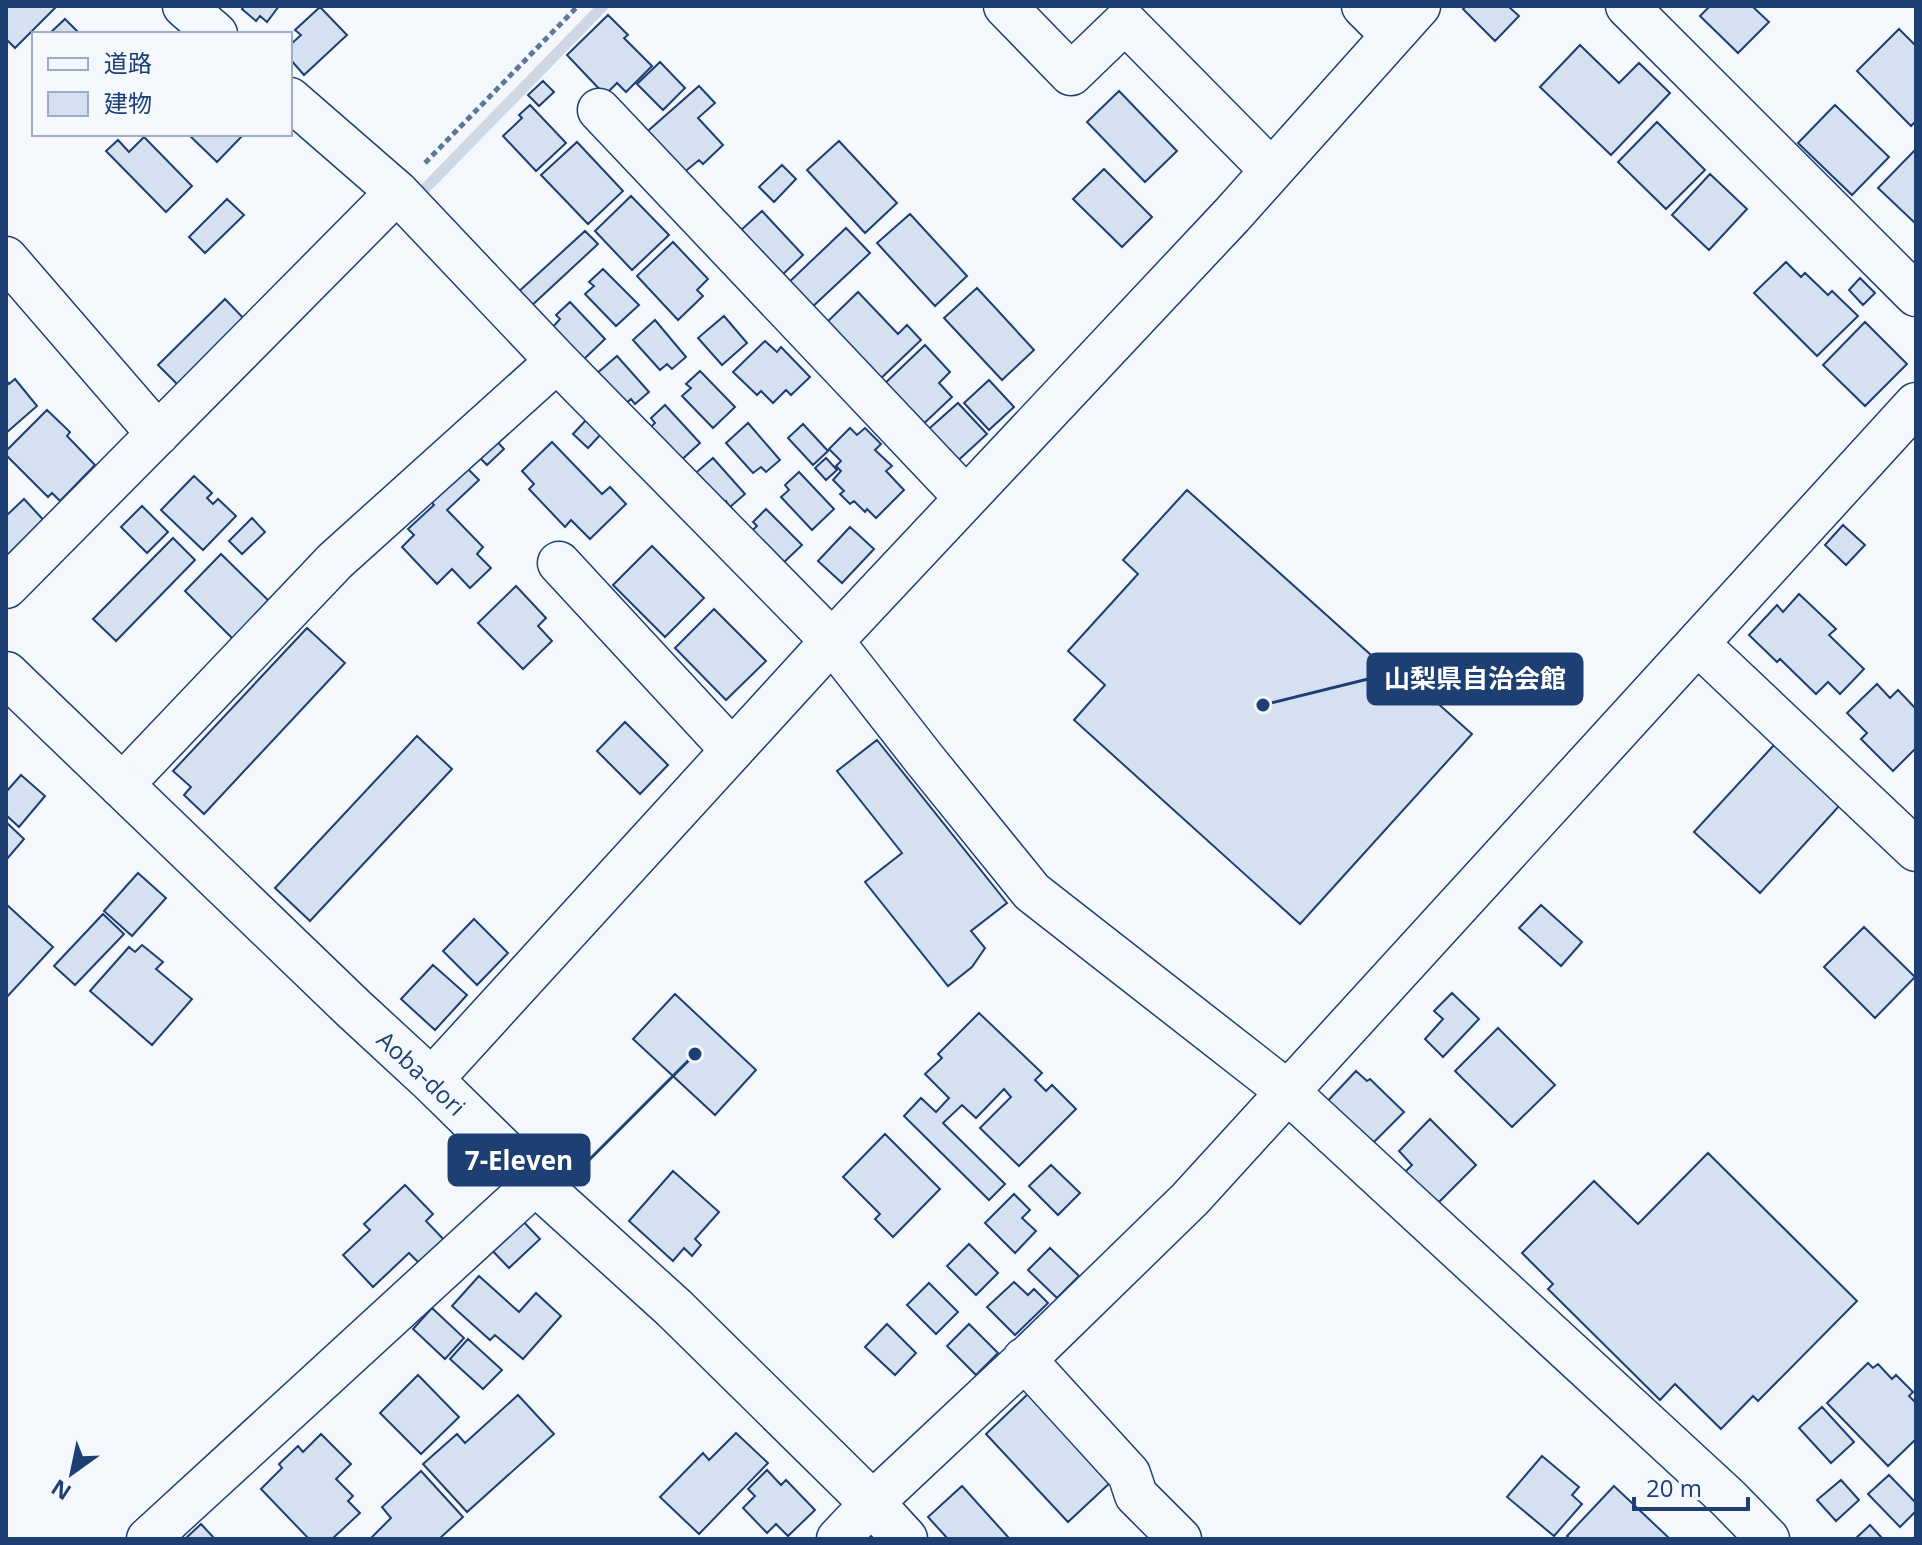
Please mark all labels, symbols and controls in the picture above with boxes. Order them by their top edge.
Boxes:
legend [32,32,292,136]
text: 道路 [104,46,152,79]
text: 建物 [104,86,152,119]
callout: 山梨県自治会館 [1368,654,1582,704]
text: 山梨県自治会館 [1384,660,1566,696]
street label: Aoba-dori [371,1022,474,1122]
callout: 7-Eleven [449,1135,589,1185]
text: 7-Eleven [465,1142,573,1178]
north arrow [32,1433,112,1513]
scale bar [1634,1461,1748,1511]
text: 20 m [1646,1471,1702,1504]
text: N [45,1473,76,1508]

